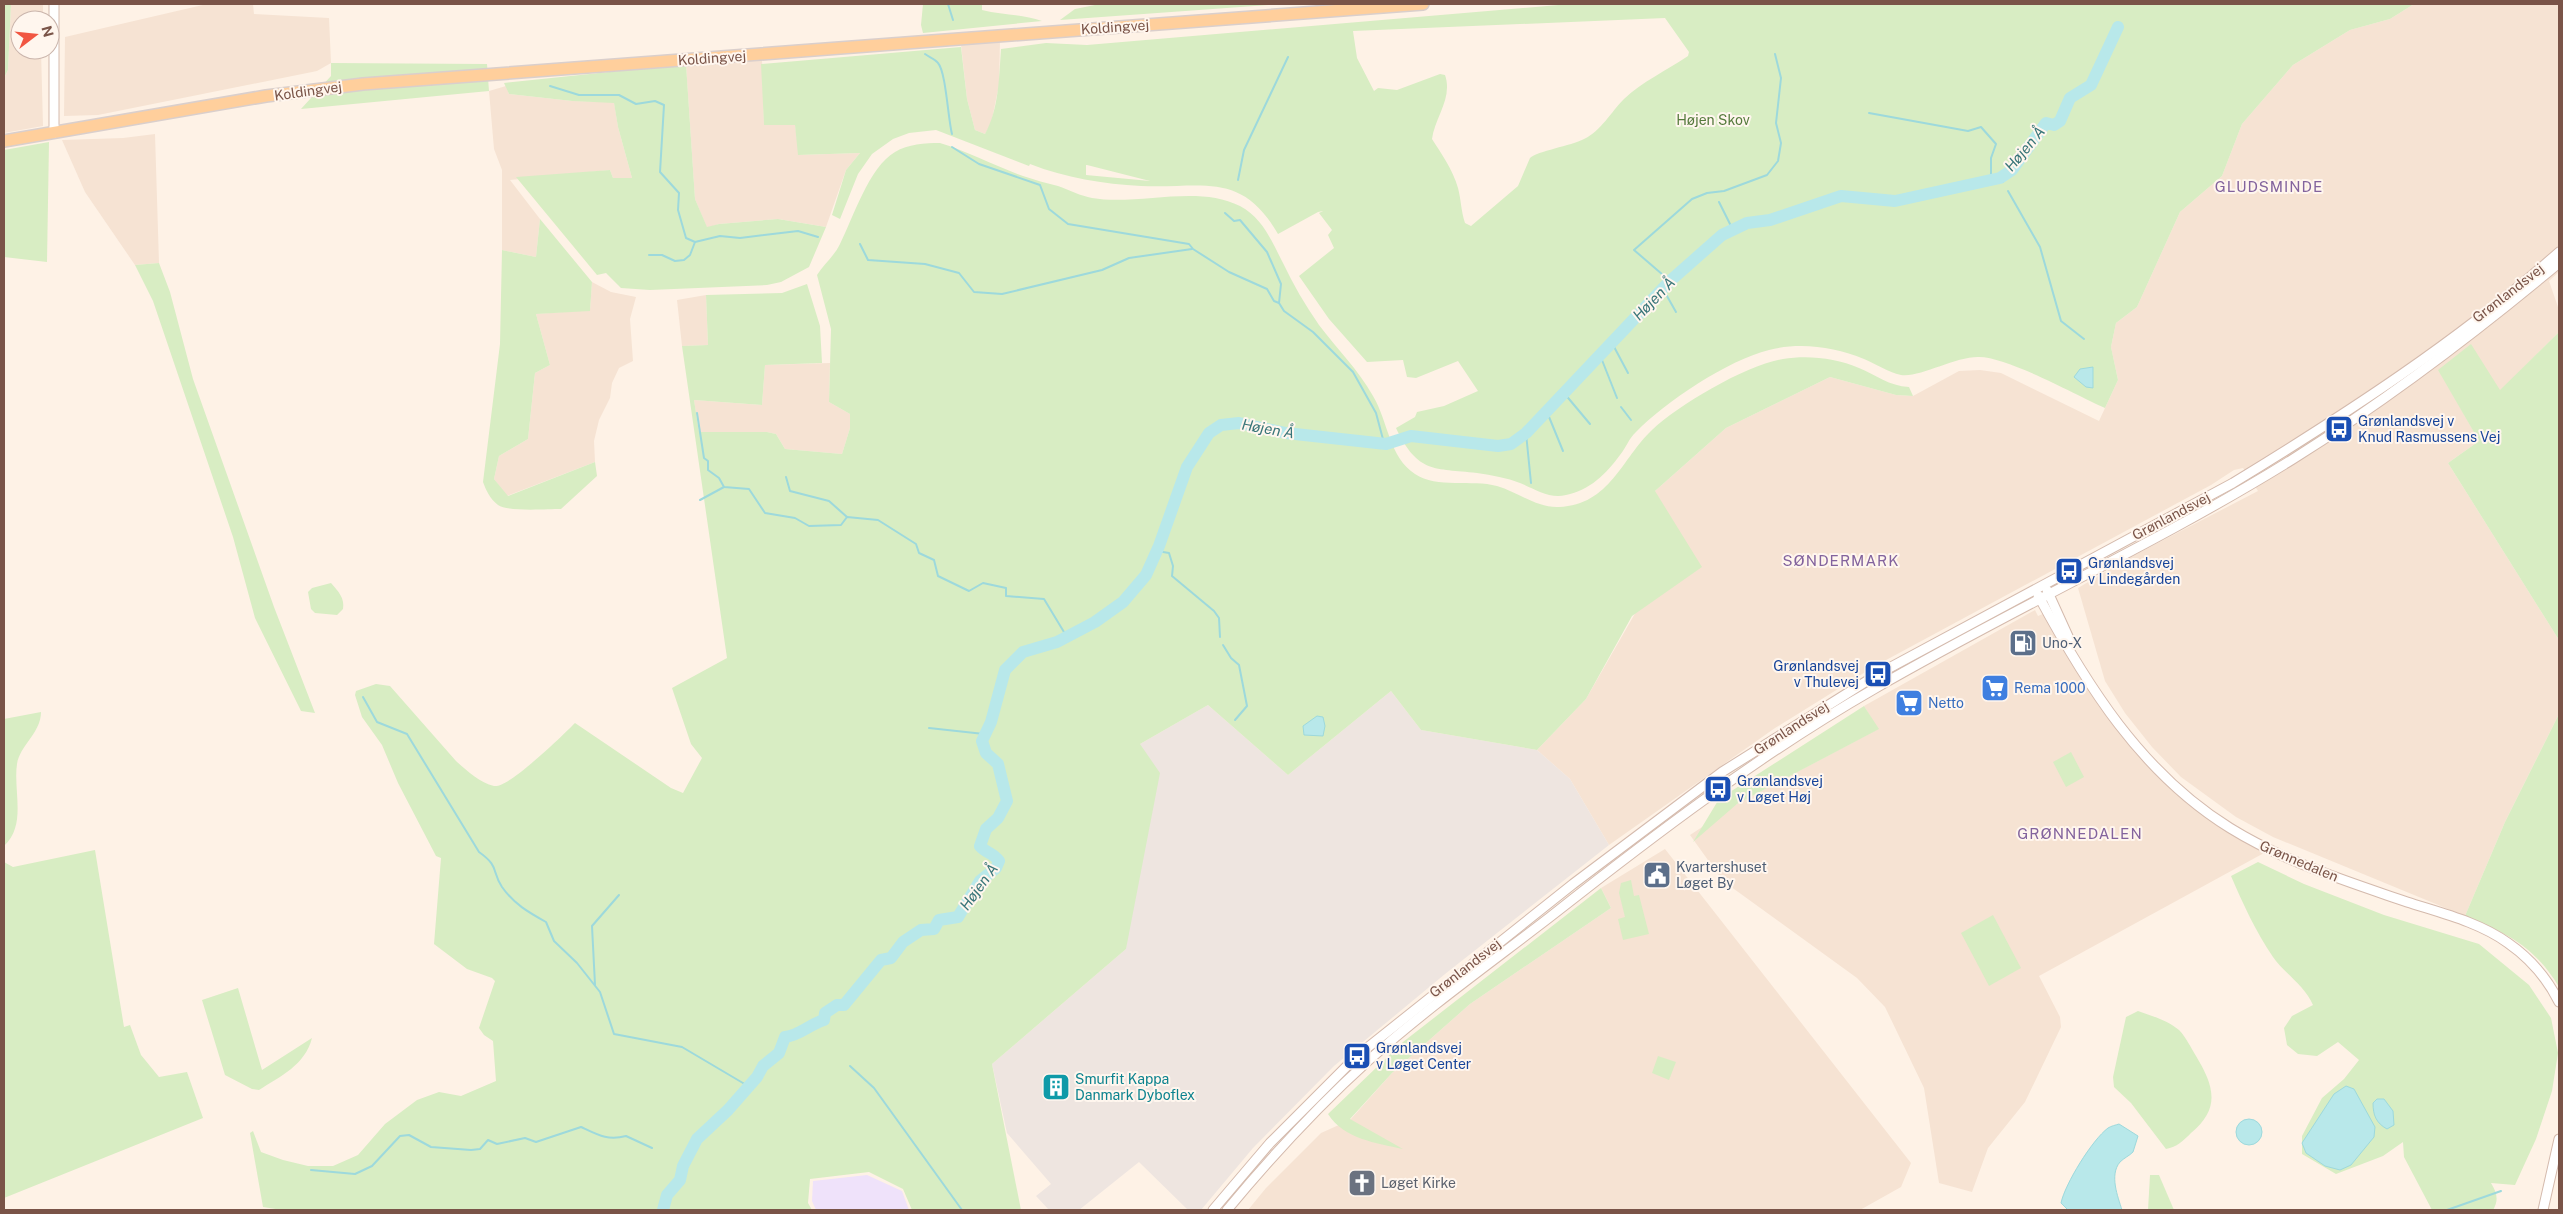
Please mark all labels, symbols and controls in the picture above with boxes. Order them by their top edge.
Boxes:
north arrow [10,10,60,60]
street label: Koldingvej [1080,17,1150,37]
text: N [38,24,57,39]
street label: Koldingvej [677,48,747,68]
street label: Koldingvej [273,78,343,104]
park label: Højen Skov [1676,112,1750,128]
water label: Højen Å [2000,122,2048,175]
district label: GLUDSMINDE [2215,178,2323,195]
street label: Grønlandsvej [2469,260,2547,326]
water label: Højen Å [1628,273,1678,324]
place label: Grønlandsvej v Knud Rasmussens Vej [2358,413,2500,445]
bus stop icon: Grønlandsvej v Knud Rasmussens Vej [2324,414,2354,444]
water label: Højen Å [1240,415,1296,441]
street label: Grønlandsvej [2129,489,2213,543]
district label: SØNDERMARK [1783,552,1899,569]
place label: Grønlandsvej v Lindegården [2088,555,2180,587]
bus stop icon: Grønlandsvej v Lindegården [2054,556,2084,586]
fuel station icon: Uno-X [2008,628,2038,658]
place label: Uno-X [2042,635,2082,651]
place label: Grønlandsvej v Thulevej [1773,658,1859,690]
bus stop icon: Grønlandsvej v Thulevej [1863,659,1893,689]
supermarket icon: Rema 1000 [1980,673,2010,703]
place label: Rema 1000 [2014,680,2086,696]
supermarket icon: Netto [1894,688,1924,718]
place label: Netto [1928,695,1964,711]
street label: Grønlandsvej [1751,698,1831,758]
place label: Grønlandsvej v Løget Høj [1737,773,1823,805]
bus stop icon: Grønlandsvej v Løget Høj [1703,774,1733,804]
district label: GRØNNEDALEN [2017,825,2143,842]
street label: Grønnedalen [2257,837,2341,885]
place label: Kvartershuset Løget By [1676,859,1767,891]
water label: Højen Å [955,860,1001,913]
public building icon: Kvartershuset Løget By [1642,860,1672,890]
street label: Grønlandsvej [1426,935,1504,1001]
place label: Grønlandsvej v Løget Center [1376,1040,1471,1072]
bus stop icon: Grønlandsvej v Løget Center [1342,1041,1372,1071]
place label: Smurfit Kappa Danmark Dyboflex [1075,1071,1195,1103]
building icon: Smurfit Kappa Danmark Dyboflex [1041,1072,1071,1102]
church icon: Løget Kirke [1347,1168,1377,1198]
place label: Løget Kirke [1381,1175,1456,1191]

